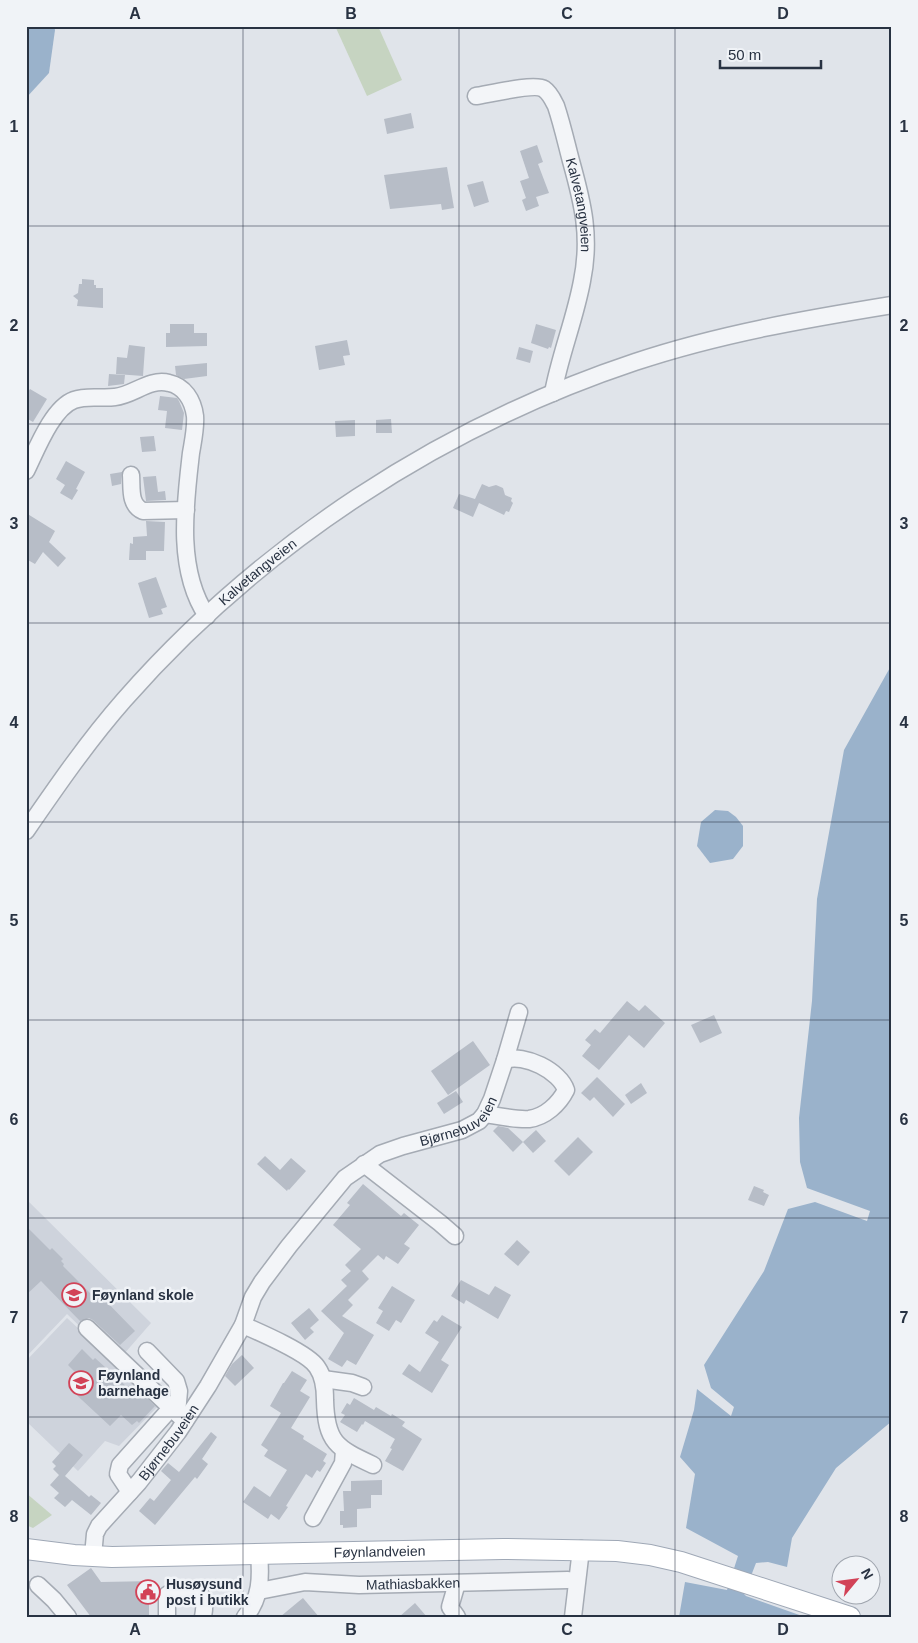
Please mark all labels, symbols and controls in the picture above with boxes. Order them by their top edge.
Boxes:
text: A [129,5,141,22]
text: B [345,5,357,22]
text: C [561,5,573,22]
text: D [777,5,789,22]
scale bar [720,38,822,70]
text: 50 m [728,46,761,63]
text: 1 [10,118,19,135]
text: 1 [900,118,909,135]
street label: Kalvetangveien [563,156,594,252]
text: 2 [10,317,19,334]
text: 2 [900,317,909,334]
text: 3 [10,515,19,532]
text: 3 [900,515,909,532]
street label: Kalvetangveien [215,535,300,608]
text: 4 [10,714,19,731]
text: 4 [900,714,909,731]
text: 5 [10,912,19,929]
text: 5 [900,912,909,929]
street label: Bjørnebuveien [418,1094,500,1149]
text: 6 [10,1111,19,1128]
text: 6 [900,1111,909,1128]
school or university icon: Føynland skole [61,1282,87,1308]
place label: Føynland skole [92,1287,194,1303]
text: 7 [10,1309,19,1326]
text: 7 [900,1309,909,1326]
place label: Føynland barnehage [98,1367,169,1399]
school or university icon: Føynland barnehage [68,1370,94,1396]
street label: Bjørnebuveien [135,1401,202,1484]
text: 8 [10,1508,19,1525]
text: 8 [900,1508,909,1525]
street label: Føynlandveien [333,1543,426,1560]
north arrow [830,1556,880,1606]
text: N [858,1565,877,1582]
street label: Mathiasbakken [366,1575,460,1593]
place label: Husøysund post i butikk [166,1576,249,1608]
public building icon: Husøysund post i butikk [135,1579,161,1605]
text: A [129,1621,141,1638]
text: B [345,1621,357,1638]
text: C [561,1621,573,1638]
text: D [777,1621,789,1638]

